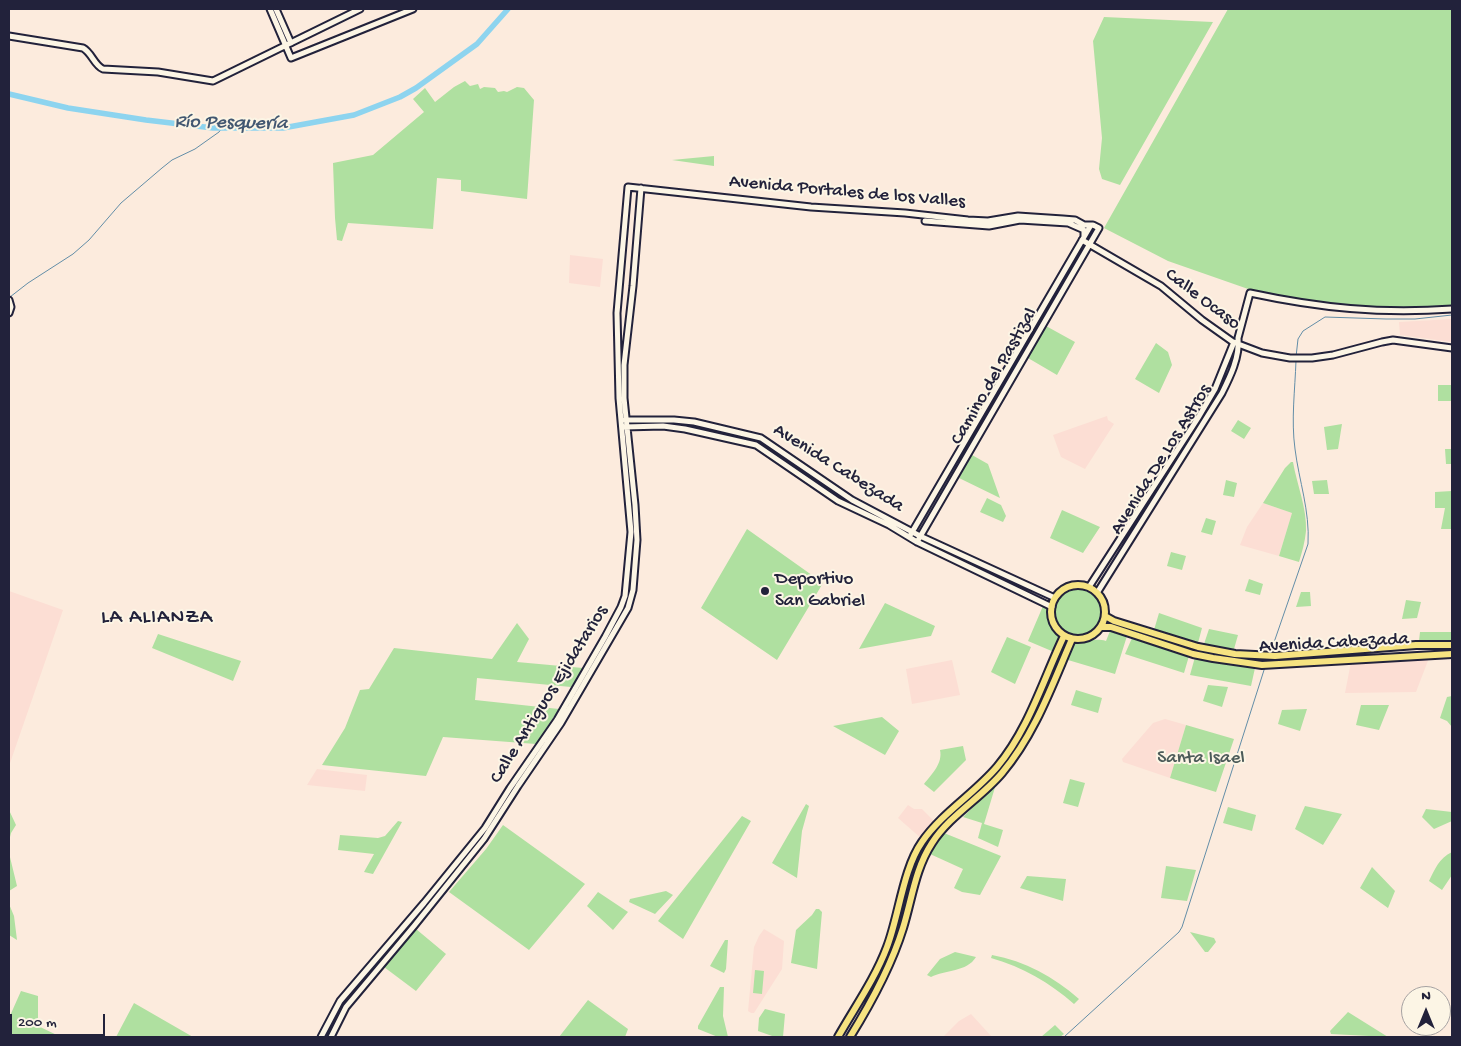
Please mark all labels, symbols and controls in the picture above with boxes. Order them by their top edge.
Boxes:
water label: Río Pesquería [174,111,288,137]
street label: Avenida Portales de los Valles [728,171,966,215]
street label: Calle Ocaso [1160,264,1244,336]
street label: Camino del Pastizal [947,304,1043,450]
street label: Avenida De Los Astros [1106,380,1218,540]
street label: Avenida Cabezada [768,420,908,518]
place label: Deportivo San Gabriel [775,569,865,613]
marker: Deportivo San Gabriel [759,585,771,597]
street label: Calle Antiguos Ejidatarios [486,602,614,788]
district label: LA ALIANZA [100,606,214,632]
street label: Avenida Cabezada [1259,629,1409,659]
park label: Santa Isael [1157,748,1245,770]
north arrow [1401,986,1451,1036]
text: N [1421,988,1431,1005]
scale bar [12,1004,108,1036]
text: 200 m [18,1014,57,1032]

